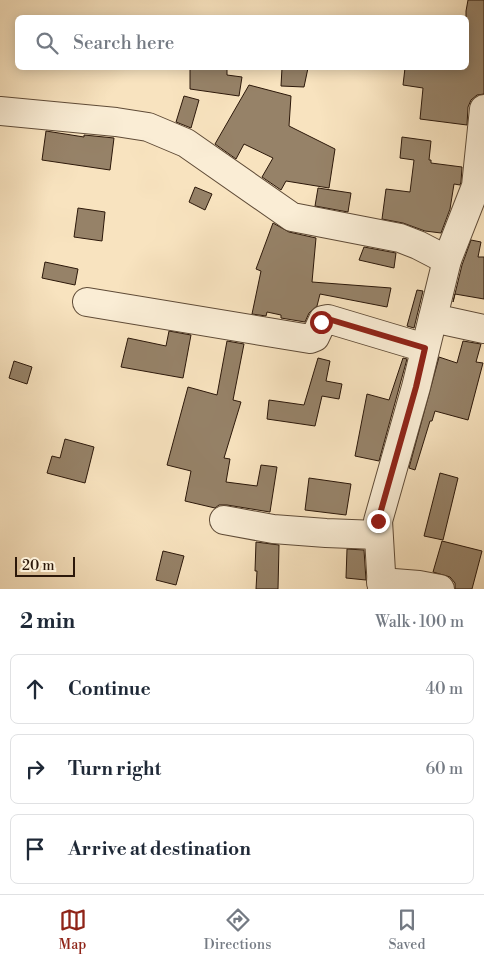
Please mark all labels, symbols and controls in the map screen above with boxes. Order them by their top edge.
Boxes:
search box [15,15,469,70]
icon: search [33,29,61,57]
text: Search here [73,31,174,55]
route start [310,311,333,334]
route end [367,510,390,533]
scale bar [15,554,75,577]
text: 20 m [22,557,54,575]
text: 2 min [20,609,75,635]
text: Walk · 100 m [375,612,464,632]
icon: ahead [21,675,49,703]
text: Continue [68,677,151,701]
text: 40 m [426,679,463,699]
icon: right [21,755,49,783]
text: Turn right [68,757,161,781]
text: 60 m [425,759,463,779]
icon: arrive [21,835,49,863]
text: Arrive at destination [68,837,251,861]
tab: Map [59,906,87,954]
tab: Directions [204,906,271,954]
tab: Saved [389,906,425,954]

